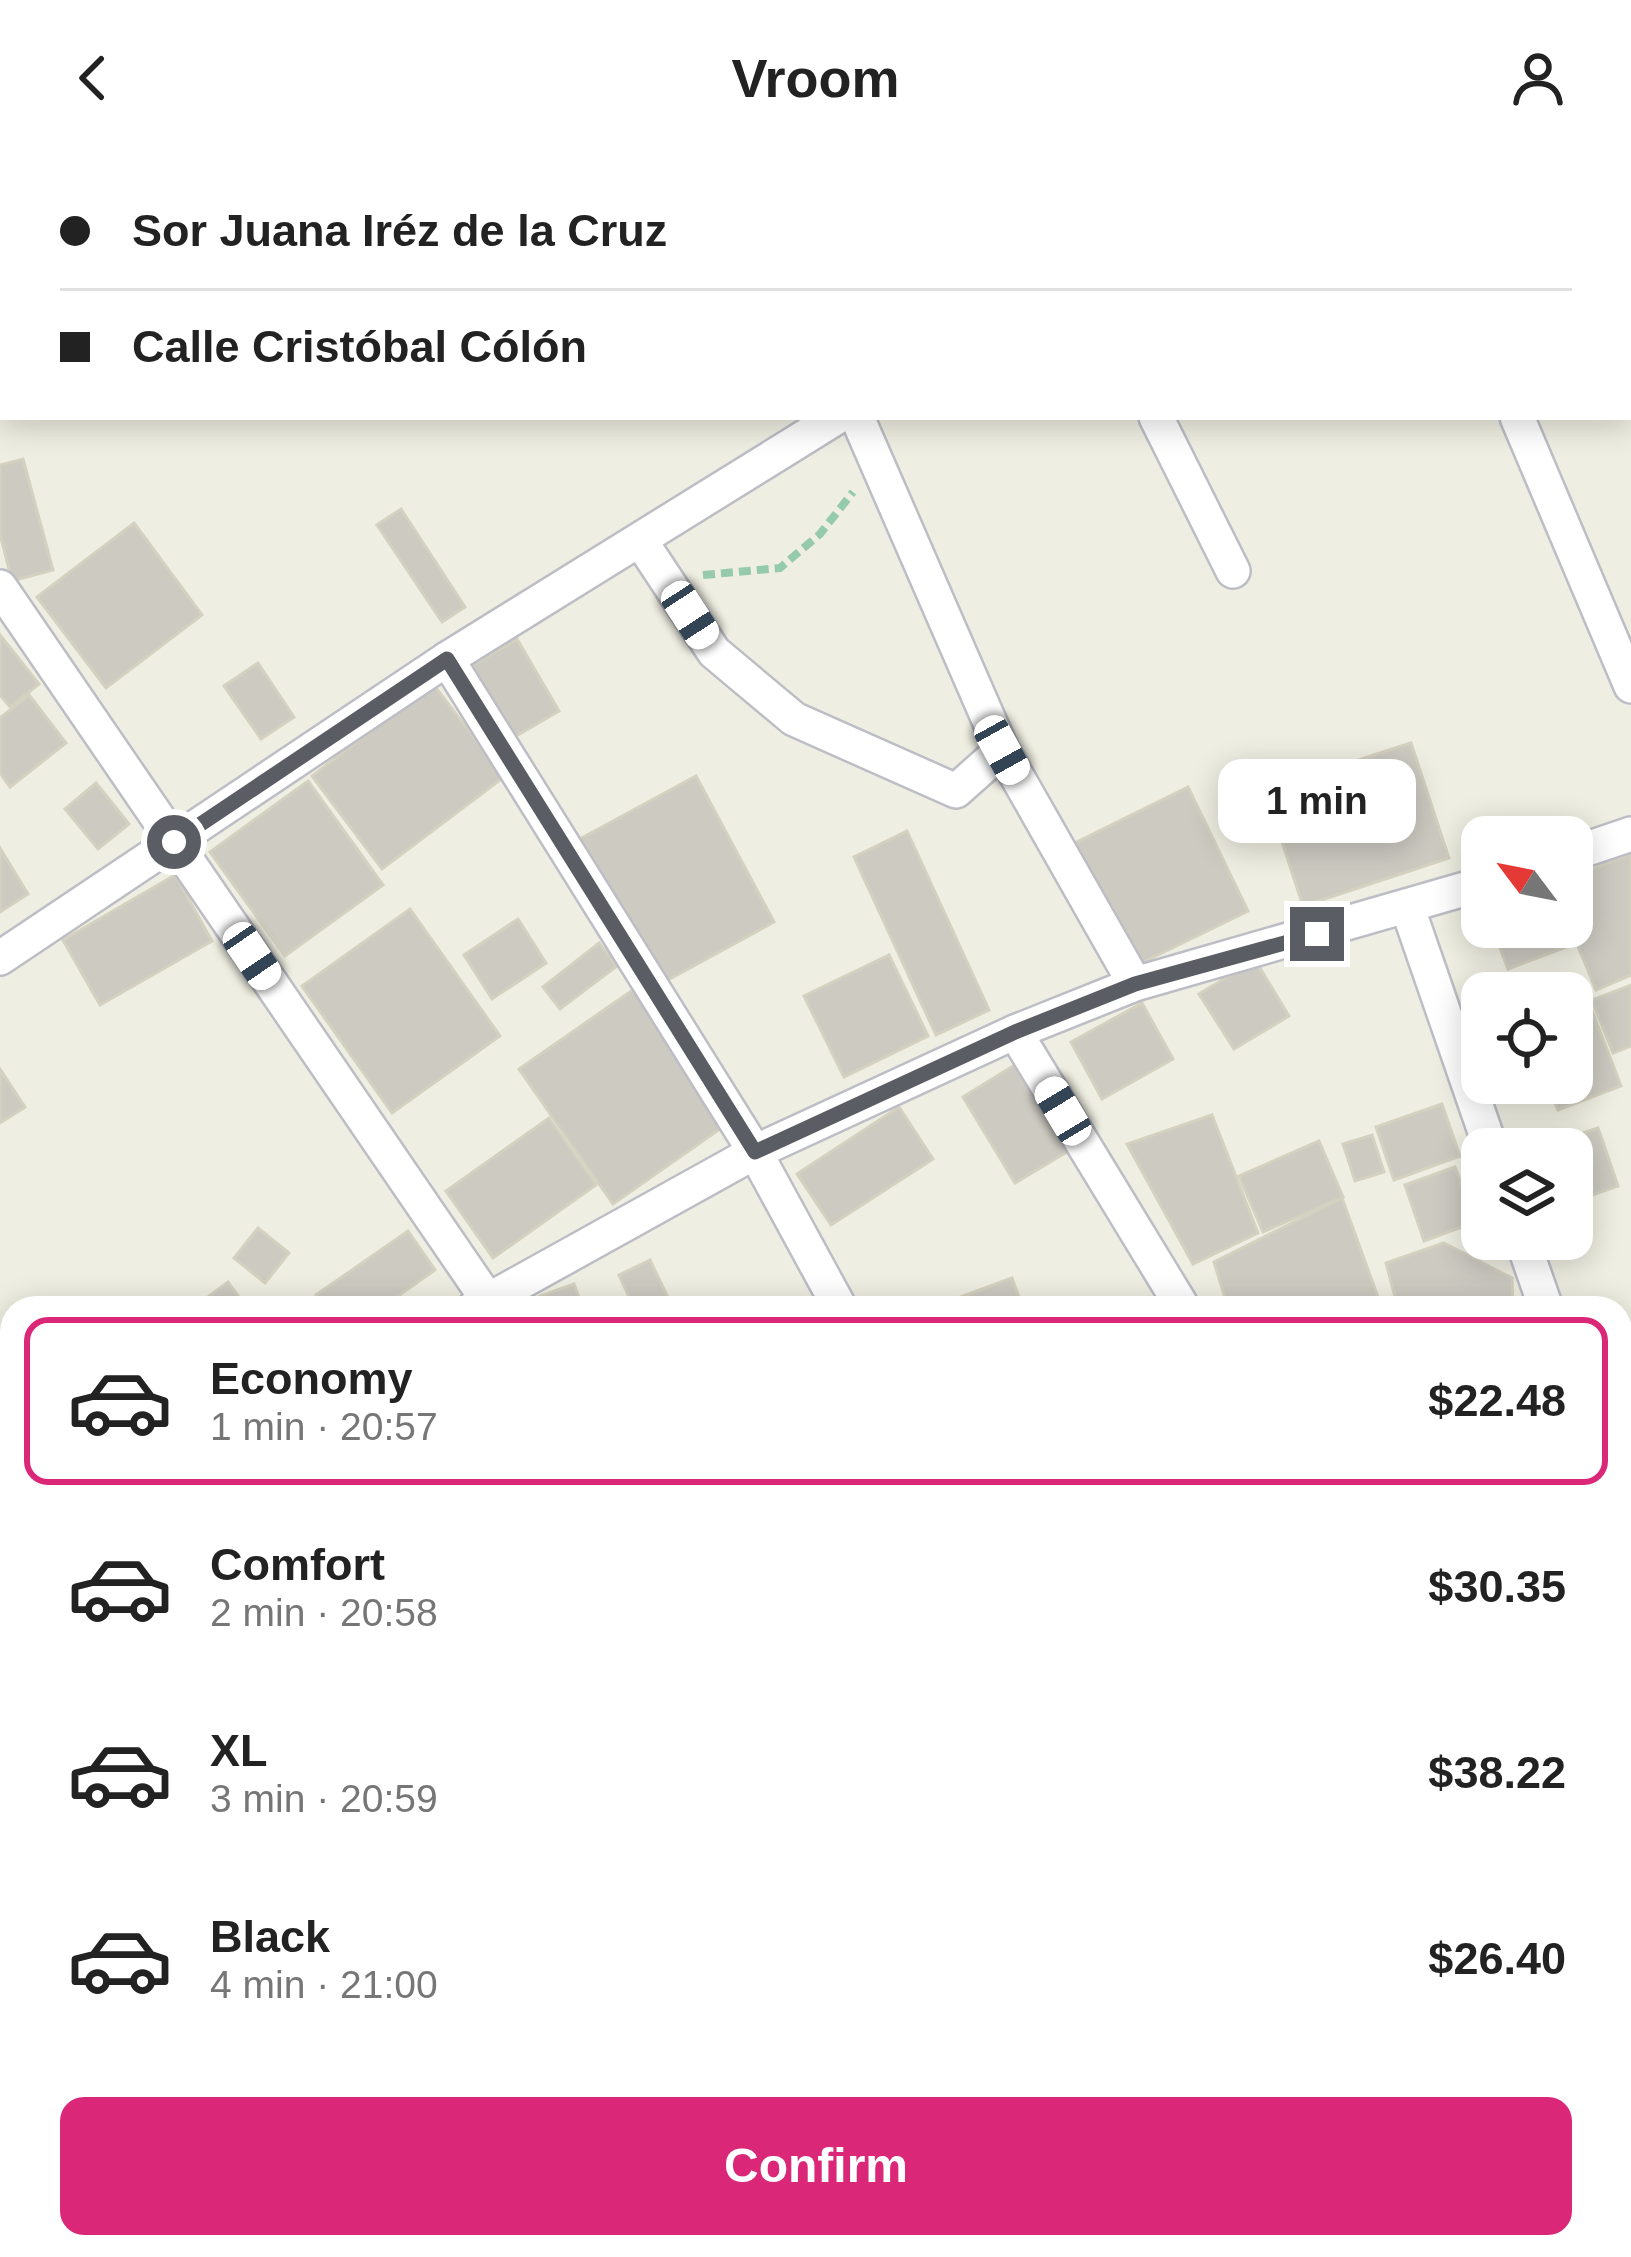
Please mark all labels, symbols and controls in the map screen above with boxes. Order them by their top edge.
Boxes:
icon: back [60,45,126,111]
icon: person [1505,45,1571,111]
text: Vroom [731,48,900,108]
text: Sor Juana Iréz de la Cruz [132,205,667,256]
text: Calle Cristóbal Cólón [132,321,587,372]
car [655,575,725,655]
car [969,710,1035,790]
callout: 1 min [1218,760,1416,844]
text: 1 min [1266,779,1368,822]
route start [147,815,201,869]
north arrow [1461,816,1593,948]
map controls [1461,816,1593,1260]
route end [1290,907,1344,961]
car [217,916,287,996]
button: locate [1461,972,1593,1104]
car [1029,1071,1097,1151]
button: layers [1461,1128,1593,1260]
icon: car [66,1347,174,1455]
text: Economy [210,1353,413,1404]
text: $22.48 [1428,1375,1566,1426]
text: 1 min · 20:57 [210,1405,438,1448]
icon: car [66,1533,174,1641]
text: Comfort [210,1539,385,1590]
text: $30.35 [1428,1561,1566,1612]
text: 2 min · 20:58 [210,1591,438,1634]
icon: car [66,1719,174,1827]
text: XL [210,1725,268,1776]
text: $38.22 [1428,1747,1566,1798]
text: 3 min · 20:59 [210,1777,438,1820]
icon: car [66,1905,174,2013]
text: Black [210,1911,330,1962]
text: $26.40 [1428,1933,1566,1984]
text: 4 min · 21:00 [210,1963,438,2006]
button: Confirm [60,2097,1572,2235]

